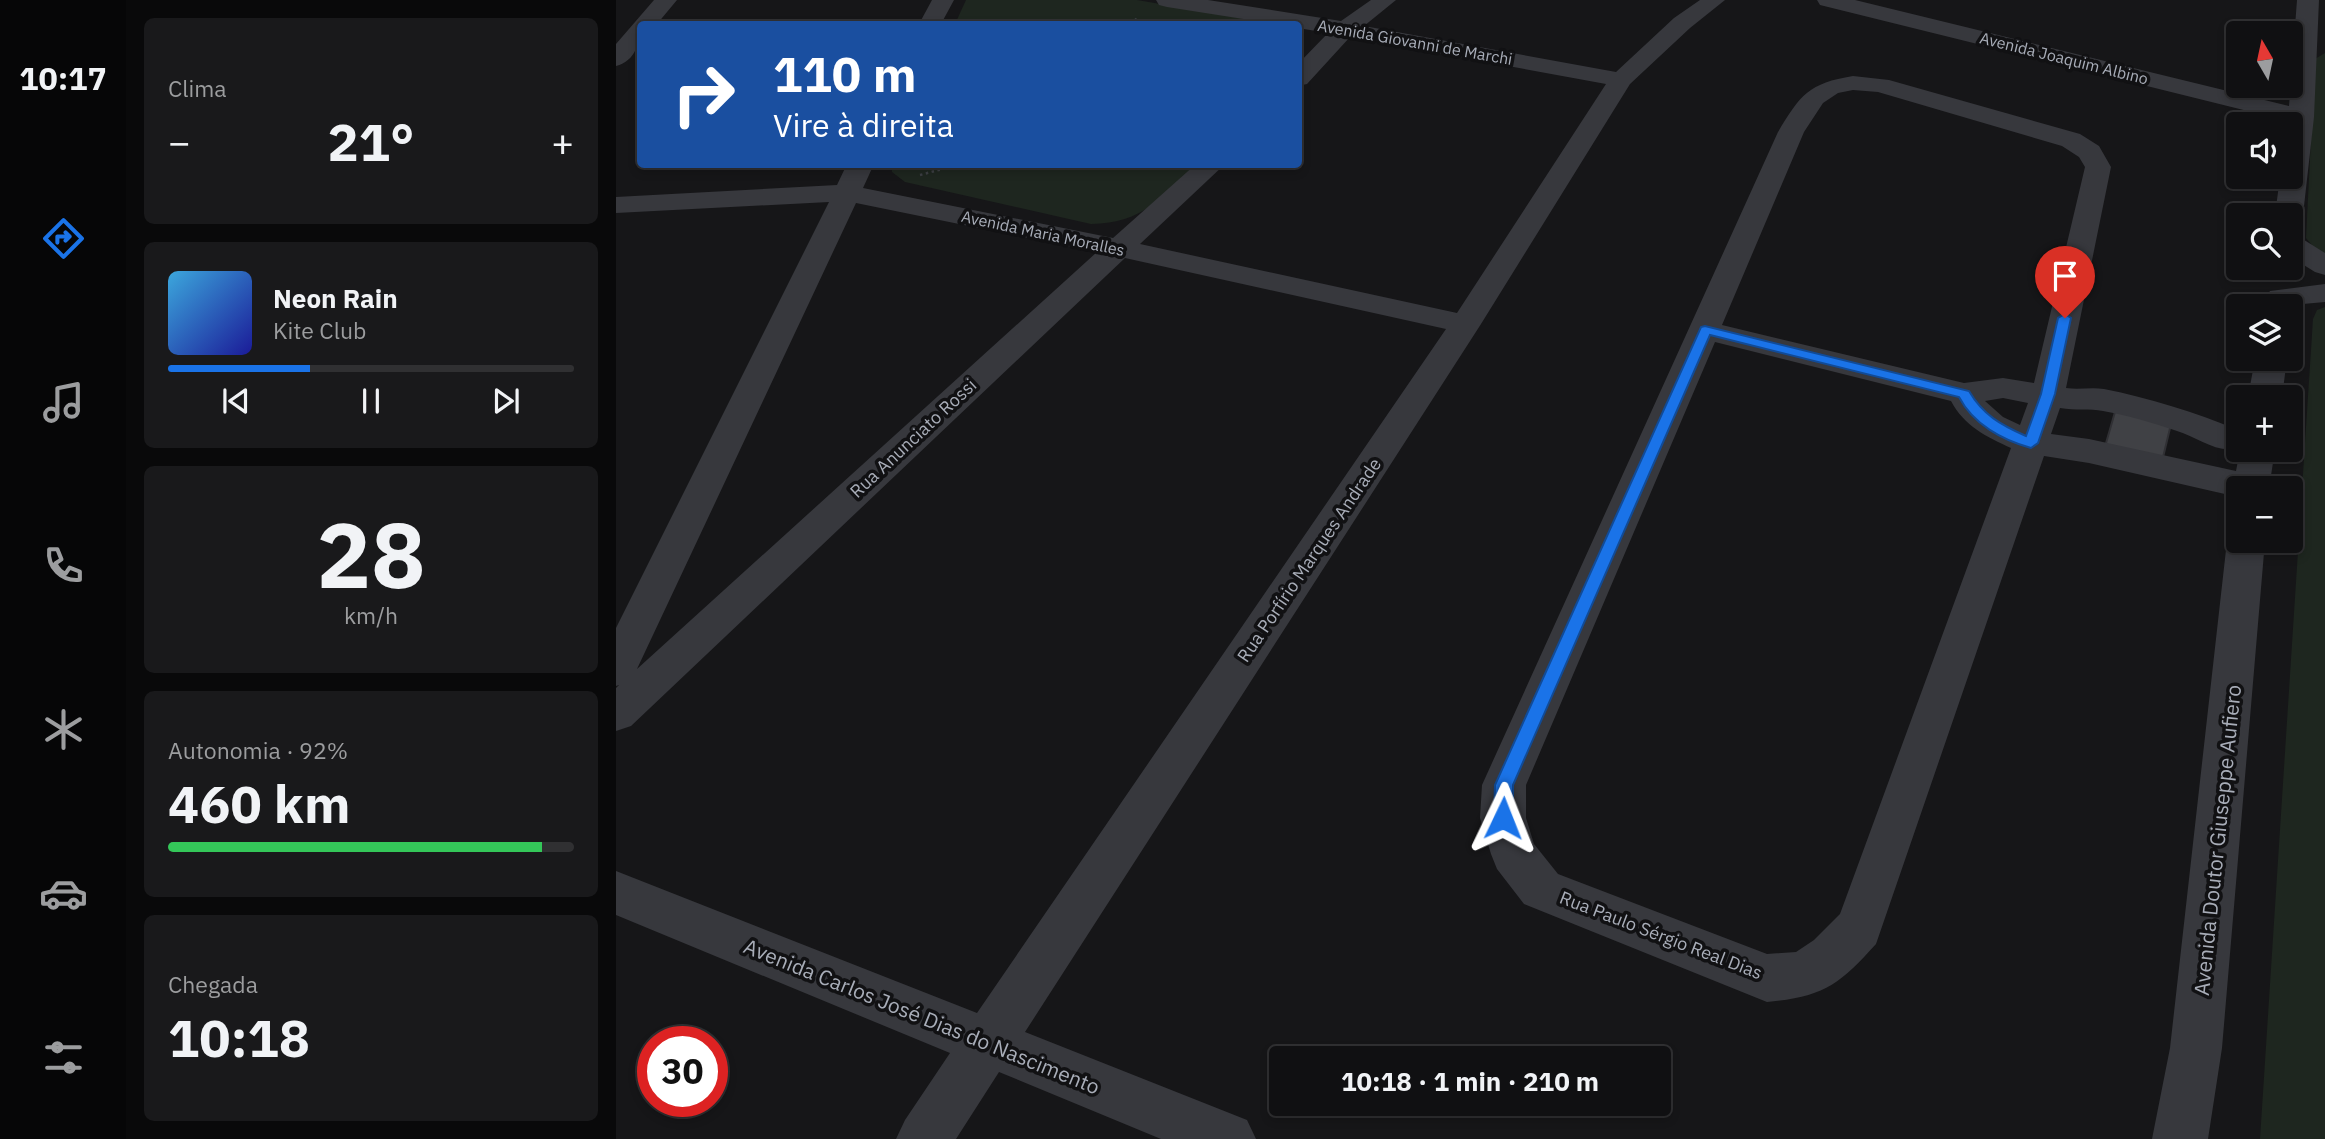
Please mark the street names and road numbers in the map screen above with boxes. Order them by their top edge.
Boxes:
street label: Avenida Giovanni de Marchi [1316,15,1514,69]
street label: Avenida Joaquim Albino [1978,27,2150,89]
street label: Avenida Maria Moralles [960,206,1126,260]
street label: Rua Anunciato Rossi [845,373,981,503]
street label: Rua Porfírio Marques Andrade [1232,453,1386,667]
street label: Avenida Doutor Giuseppe Aufiero [2187,683,2247,997]
street label: Rua Paulo Sérgio Real Dias [1556,886,1766,984]
street label: Avenida Carlos José Dias do Nascimento [740,932,1104,1100]

